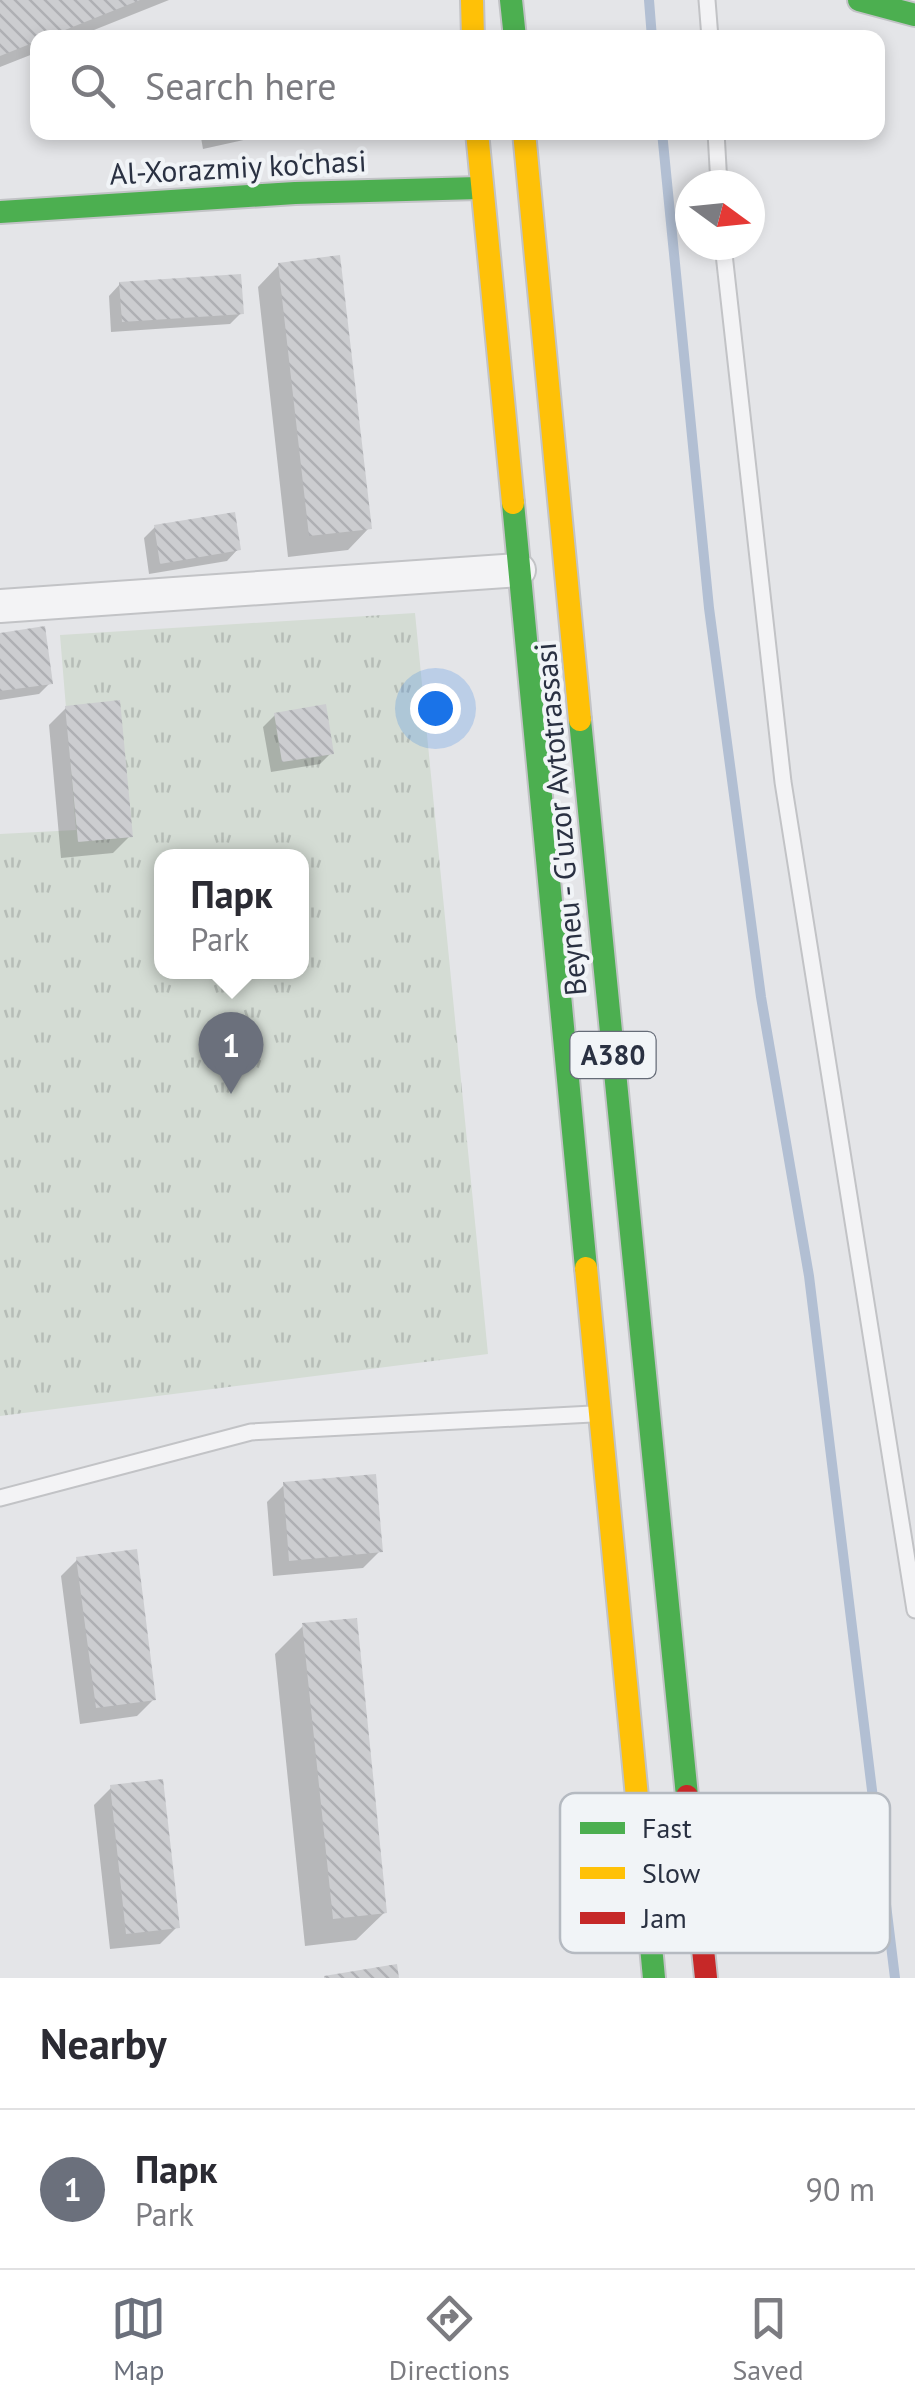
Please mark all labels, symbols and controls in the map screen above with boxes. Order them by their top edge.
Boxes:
search box [30,30,885,140]
icon: search [65,58,120,113]
text: Search here [145,61,337,110]
street label: Al-Xorazmiy ko'chasi [108,140,367,193]
north arrow [675,170,765,260]
street label: Beyneu - G'uzor Avtotrassasi [525,641,594,997]
your location [410,683,461,734]
popup [154,849,309,979]
text: Парк [190,869,273,918]
text: Park [190,918,249,960]
pin: 1 [198,1012,264,1094]
road number: A380 [570,1032,656,1078]
legend [560,1793,890,1953]
text: Fast [642,1809,692,1846]
text: Slow [642,1854,701,1891]
text: Jam [641,1899,687,1936]
text: Nearby [40,2016,167,2071]
text: Парк [135,2144,217,2193]
text: 1 [63,2168,82,2210]
text: 90 m [806,2168,875,2210]
text: Park [135,2193,194,2235]
tab: Map [111,2291,166,2388]
tab: Directions [389,2291,510,2388]
tab: Saved [732,2291,804,2388]

